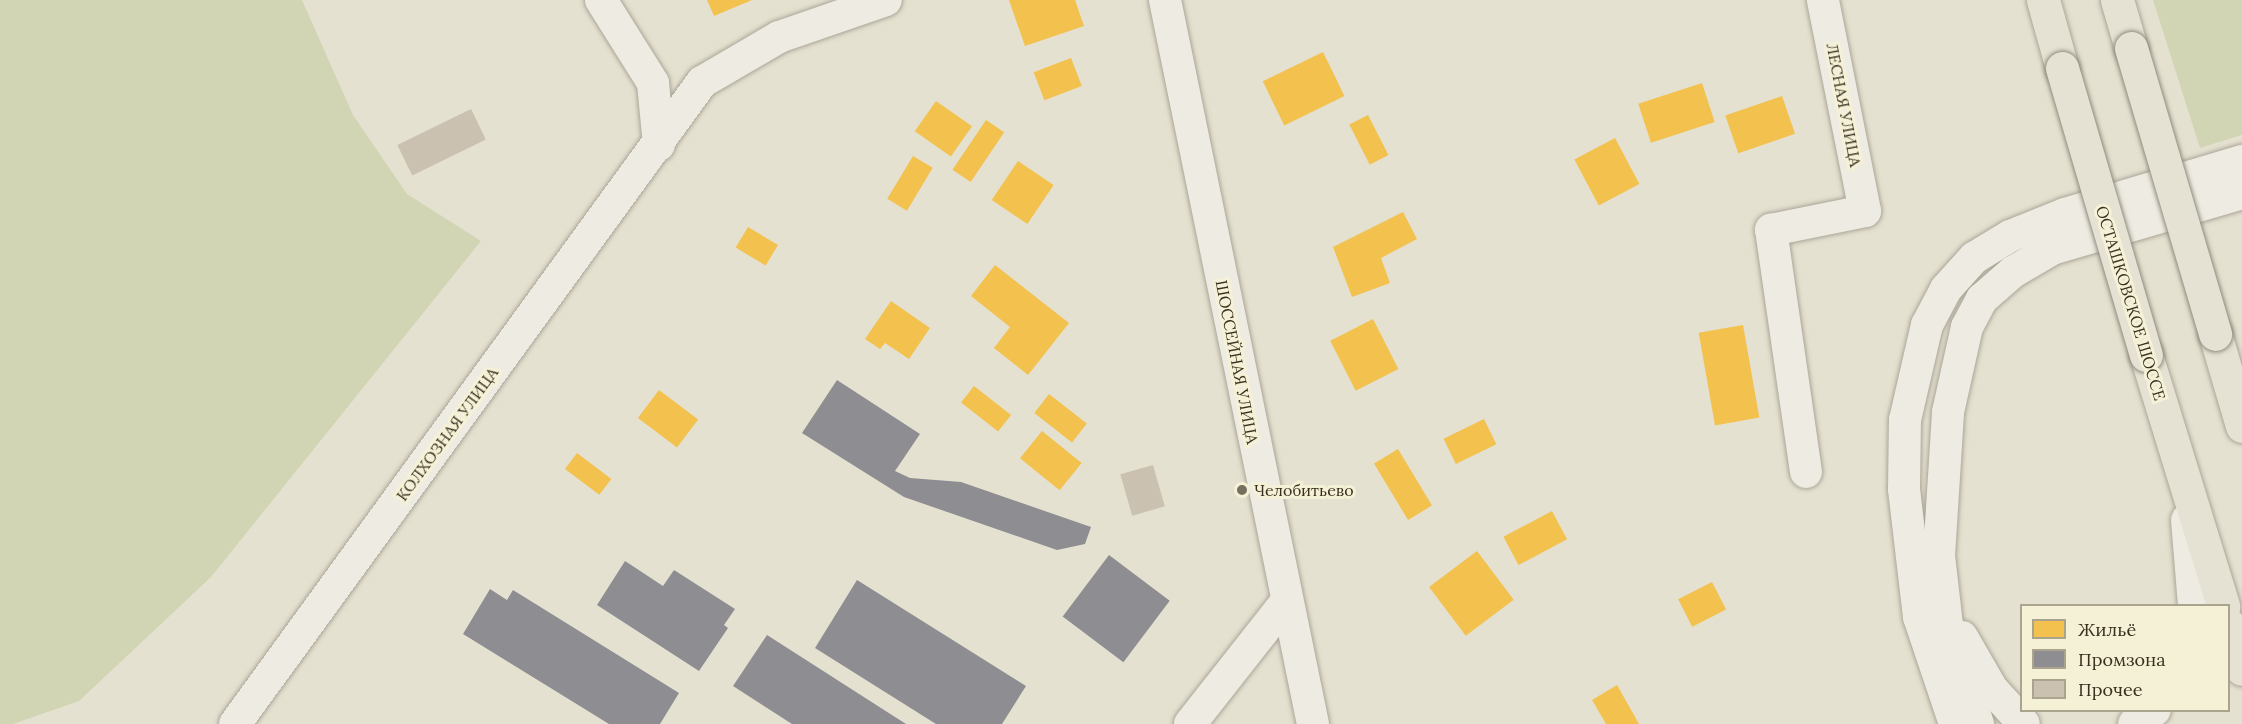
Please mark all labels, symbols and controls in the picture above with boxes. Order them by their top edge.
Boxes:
street label: ЛЕСНАЯ УЛИЦА [1823,42,1865,168]
street label: ОСТАШКОВСКОЕ ШОССЕ [2092,203,2170,403]
street label: ШОССЕЙНАЯ УЛИЦА [1212,278,1262,446]
street label: КОЛХОЗНАЯ УЛИЦА [392,363,502,505]
place label: Челобитьево [1254,480,1354,500]
marker: Челобитьево [1235,483,1249,497]
legend [2020,604,2230,712]
text: Жильё [2078,618,2136,641]
text: Промзона [2078,648,2166,671]
text: Прочее [2078,678,2142,701]

